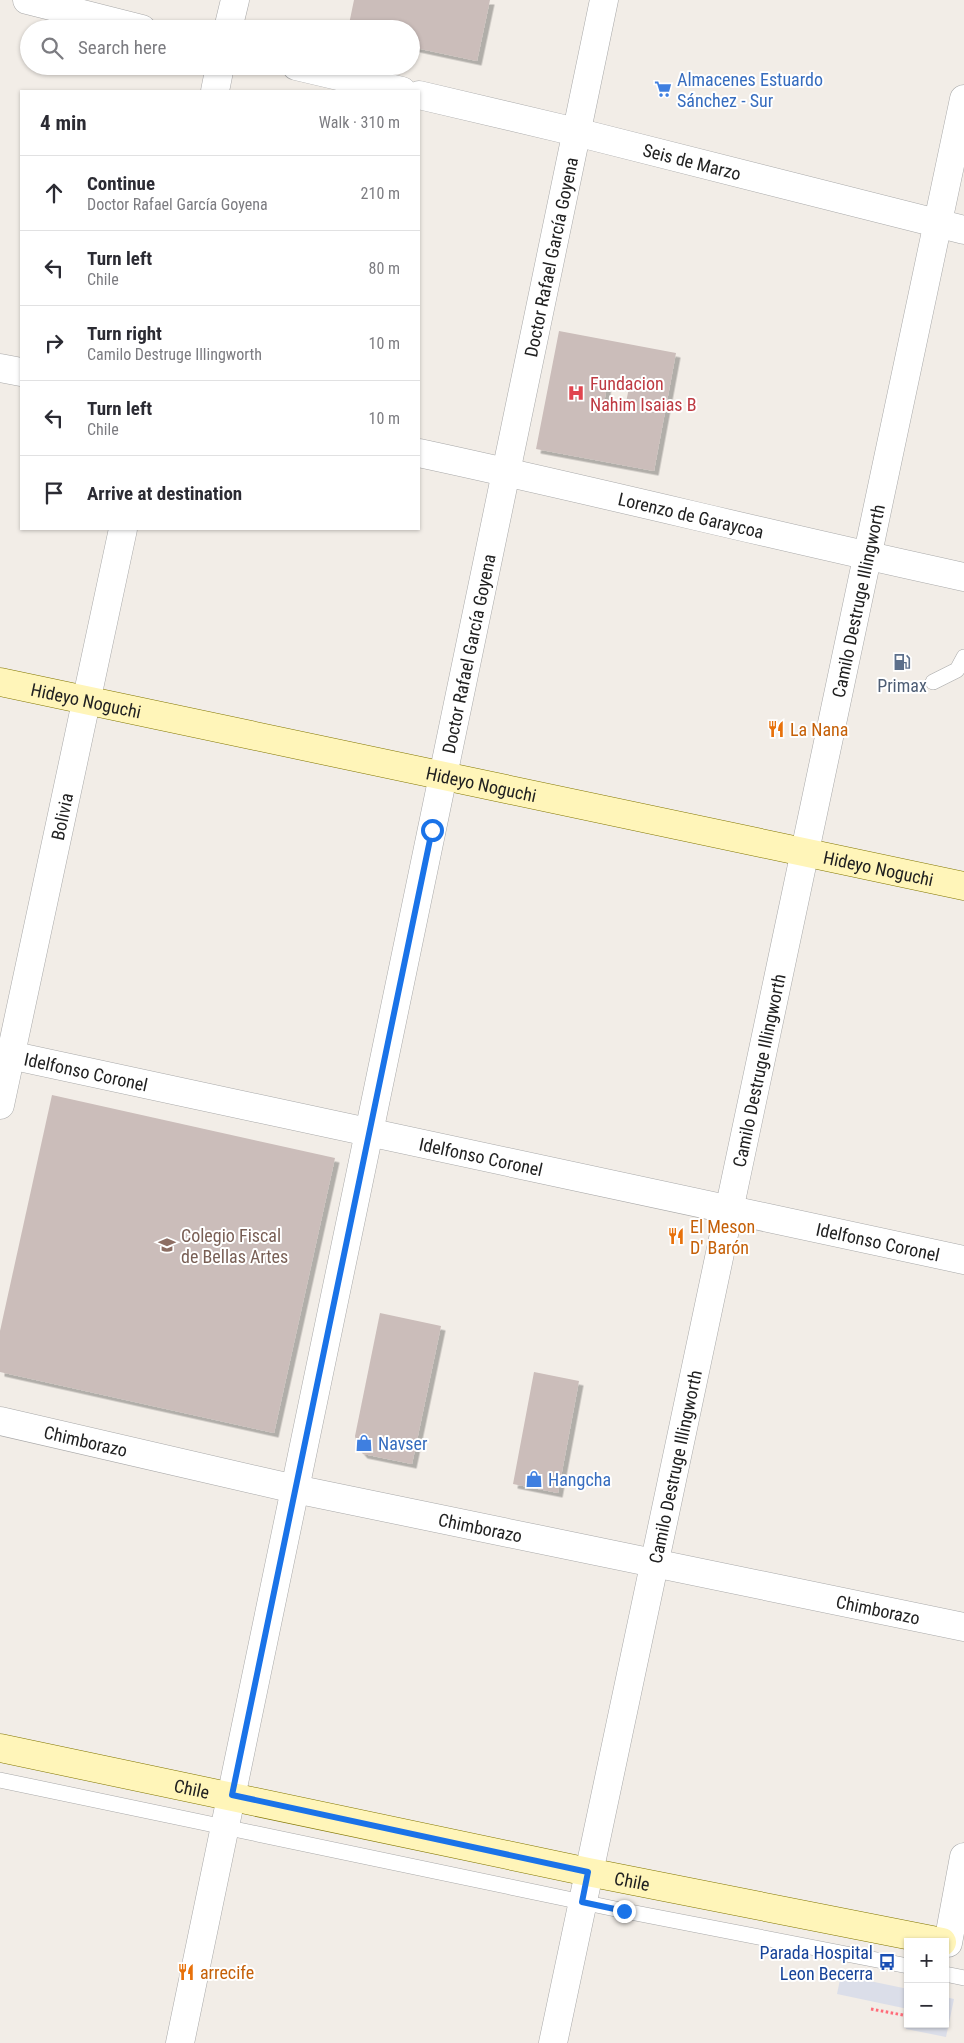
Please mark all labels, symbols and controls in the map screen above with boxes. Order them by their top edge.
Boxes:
search box [20,20,420,75]
icon: search [38,34,66,62]
text: Search here [78,36,166,59]
place label: Almacenes Estuardo Sánchez - Sur [677,69,823,111]
supermarket icon: Almacenes Estuardo Sánchez - Sur [653,79,673,99]
text: 4 min [40,111,87,135]
text: Walk · 310 m [319,113,400,132]
street label: Seis de Marzo [641,139,743,184]
street label: Doctor Rafael García Goyena [520,155,582,359]
text: Continue [87,172,155,195]
icon: ahead [40,179,68,207]
text: 210 m [361,184,400,203]
text: Doctor Rafael García Goyena [87,195,268,214]
text: Turn left [87,247,152,270]
icon: left [40,254,68,282]
text: 80 m [368,259,400,278]
text: Chile [87,270,119,289]
text: Turn right [87,322,162,345]
icon: right [40,329,68,357]
text: 10 m [368,334,400,353]
text: Camilo Destruge Illingworth [87,345,262,364]
place label: Fundacion Nahim Isaias B [590,373,697,415]
hospital icon: Fundacion Nahim Isaias B [566,383,586,403]
text: Turn left [87,397,152,420]
icon: left [40,404,68,432]
text: 10 m [368,409,400,428]
text: Chile [87,420,119,439]
icon: arrive [40,479,68,507]
text: Arrive at destination [87,482,242,505]
street label: Lorenzo de Garaycoa [616,488,766,542]
street label: Camilo Destruge Illingworth [827,502,889,699]
street label: Doctor Rafael García Goyena [437,552,499,755]
fuel station icon: Primax [892,652,912,672]
place label: Primax [877,675,927,696]
street label: Hideyo Noguchi [29,678,143,722]
restaurant icon: La Nana [766,719,786,739]
place label: La Nana [790,719,848,740]
street label: Hideyo Noguchi [424,762,538,806]
street label: Bolivia [46,791,77,842]
route start [421,819,444,842]
street label: Hideyo Noguchi [822,846,936,890]
street label: Camilo Destruge Illingworth [728,972,789,1169]
street label: Idelfonso Coronel [22,1048,150,1095]
street label: Idelfonso Coronel [417,1133,545,1180]
place label: El Meson D' Barón [690,1216,755,1258]
street label: Idelfonso Coronel [814,1218,942,1265]
place label: Colegio Fiscal de Bellas Artes [181,1225,288,1267]
restaurant icon: El Meson D' Barón [666,1226,686,1246]
school or university icon: Colegio Fiscal de Bellas Artes [157,1235,177,1255]
street label: Camilo Destruge Illingworth [644,1368,705,1565]
street label: Chimborazo [42,1421,130,1461]
shop icon: Navser [354,1433,374,1453]
place label: Navser [378,1433,428,1454]
shop icon: Hangcha [524,1469,544,1489]
place label: Hangcha [548,1469,611,1490]
street label: Chimborazo [437,1508,524,1546]
street label: Chimborazo [834,1590,922,1628]
street label: Chile [172,1774,211,1802]
street label: Chile [613,1867,652,1894]
route end [613,1900,636,1923]
map controls [904,1938,949,2028]
button: + [904,1938,949,1983]
place label: Parada Hospital Leon Becerra [760,1942,873,1984]
bus stop icon: Parada Hospital Leon Becerra [877,1952,897,1972]
restaurant icon: arrecife [176,1962,196,1982]
place label: arrecife [200,1962,254,1983]
button: − [904,1983,949,2028]

